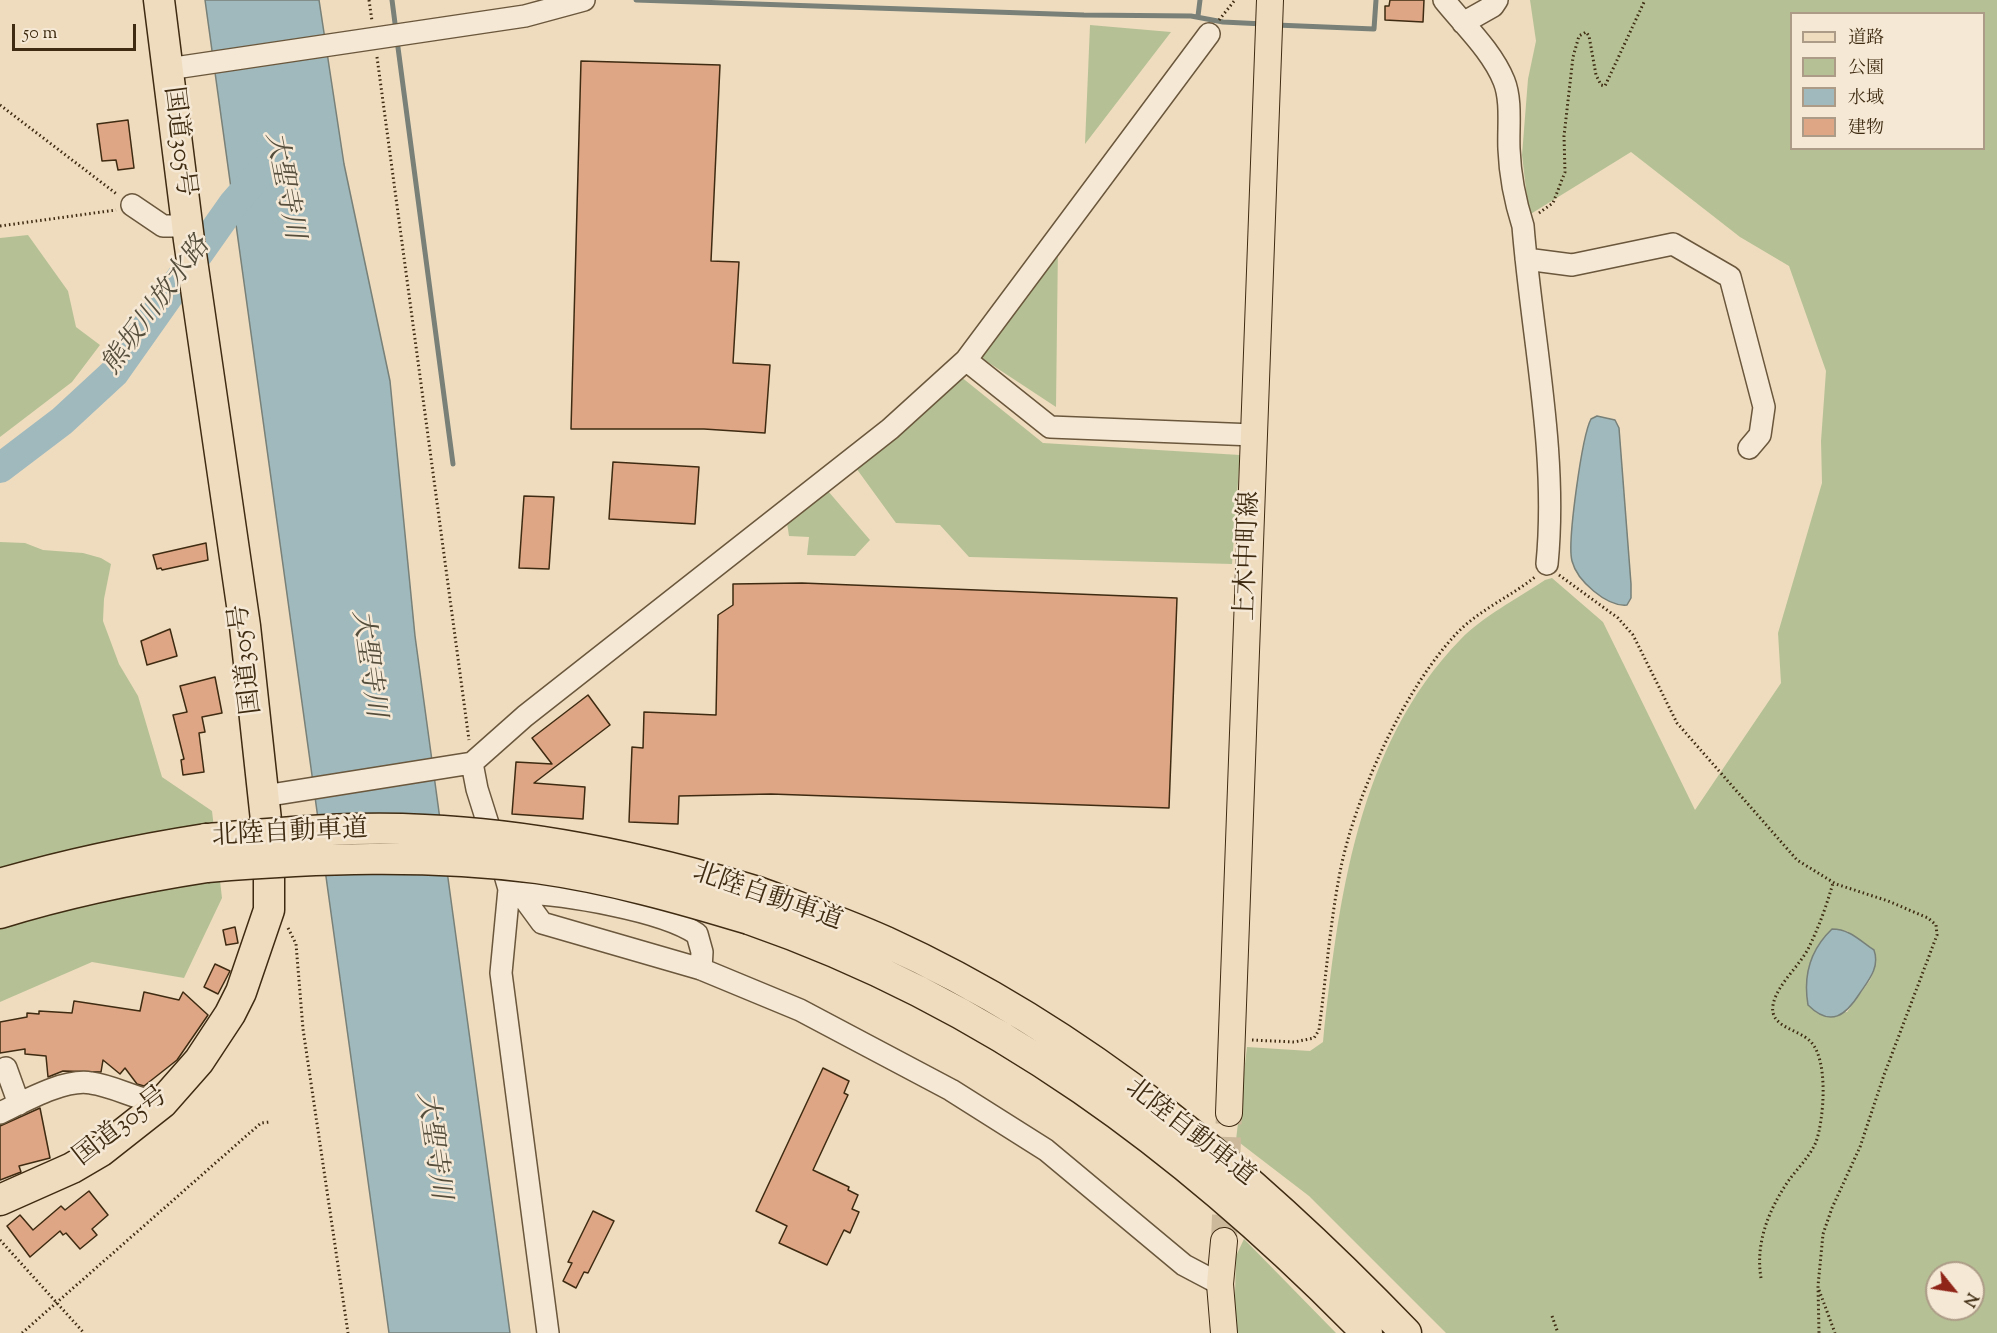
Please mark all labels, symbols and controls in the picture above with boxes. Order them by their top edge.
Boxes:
scale bar [15,12,140,50]
legend [1790,12,1985,150]
text: 50 m [23,21,57,47]
text: 道路 [1848,26,1884,52]
text: 公園 [1848,56,1884,82]
street label: 国道305号 [155,85,199,199]
text: 水域 [1848,86,1884,112]
text: 建物 [1848,116,1884,142]
water label: 大聖寺川 [256,130,308,242]
water label: 熊坂川放水路 [97,232,219,382]
street label: 上木中町線 [1232,490,1268,622]
street label: 国道305号 [226,602,270,716]
water label: 大聖寺川 [342,608,390,720]
street label: 北陸自動車道 [211,815,369,855]
street label: 北陸自動車道 [688,859,846,939]
street label: 北陸自動車道 [1118,1074,1260,1194]
street label: 国道305号 [69,1082,175,1174]
water label: 大聖寺川 [407,1090,455,1202]
north arrow [1925,1261,1985,1321]
text: N [1956,1288,1982,1311]

